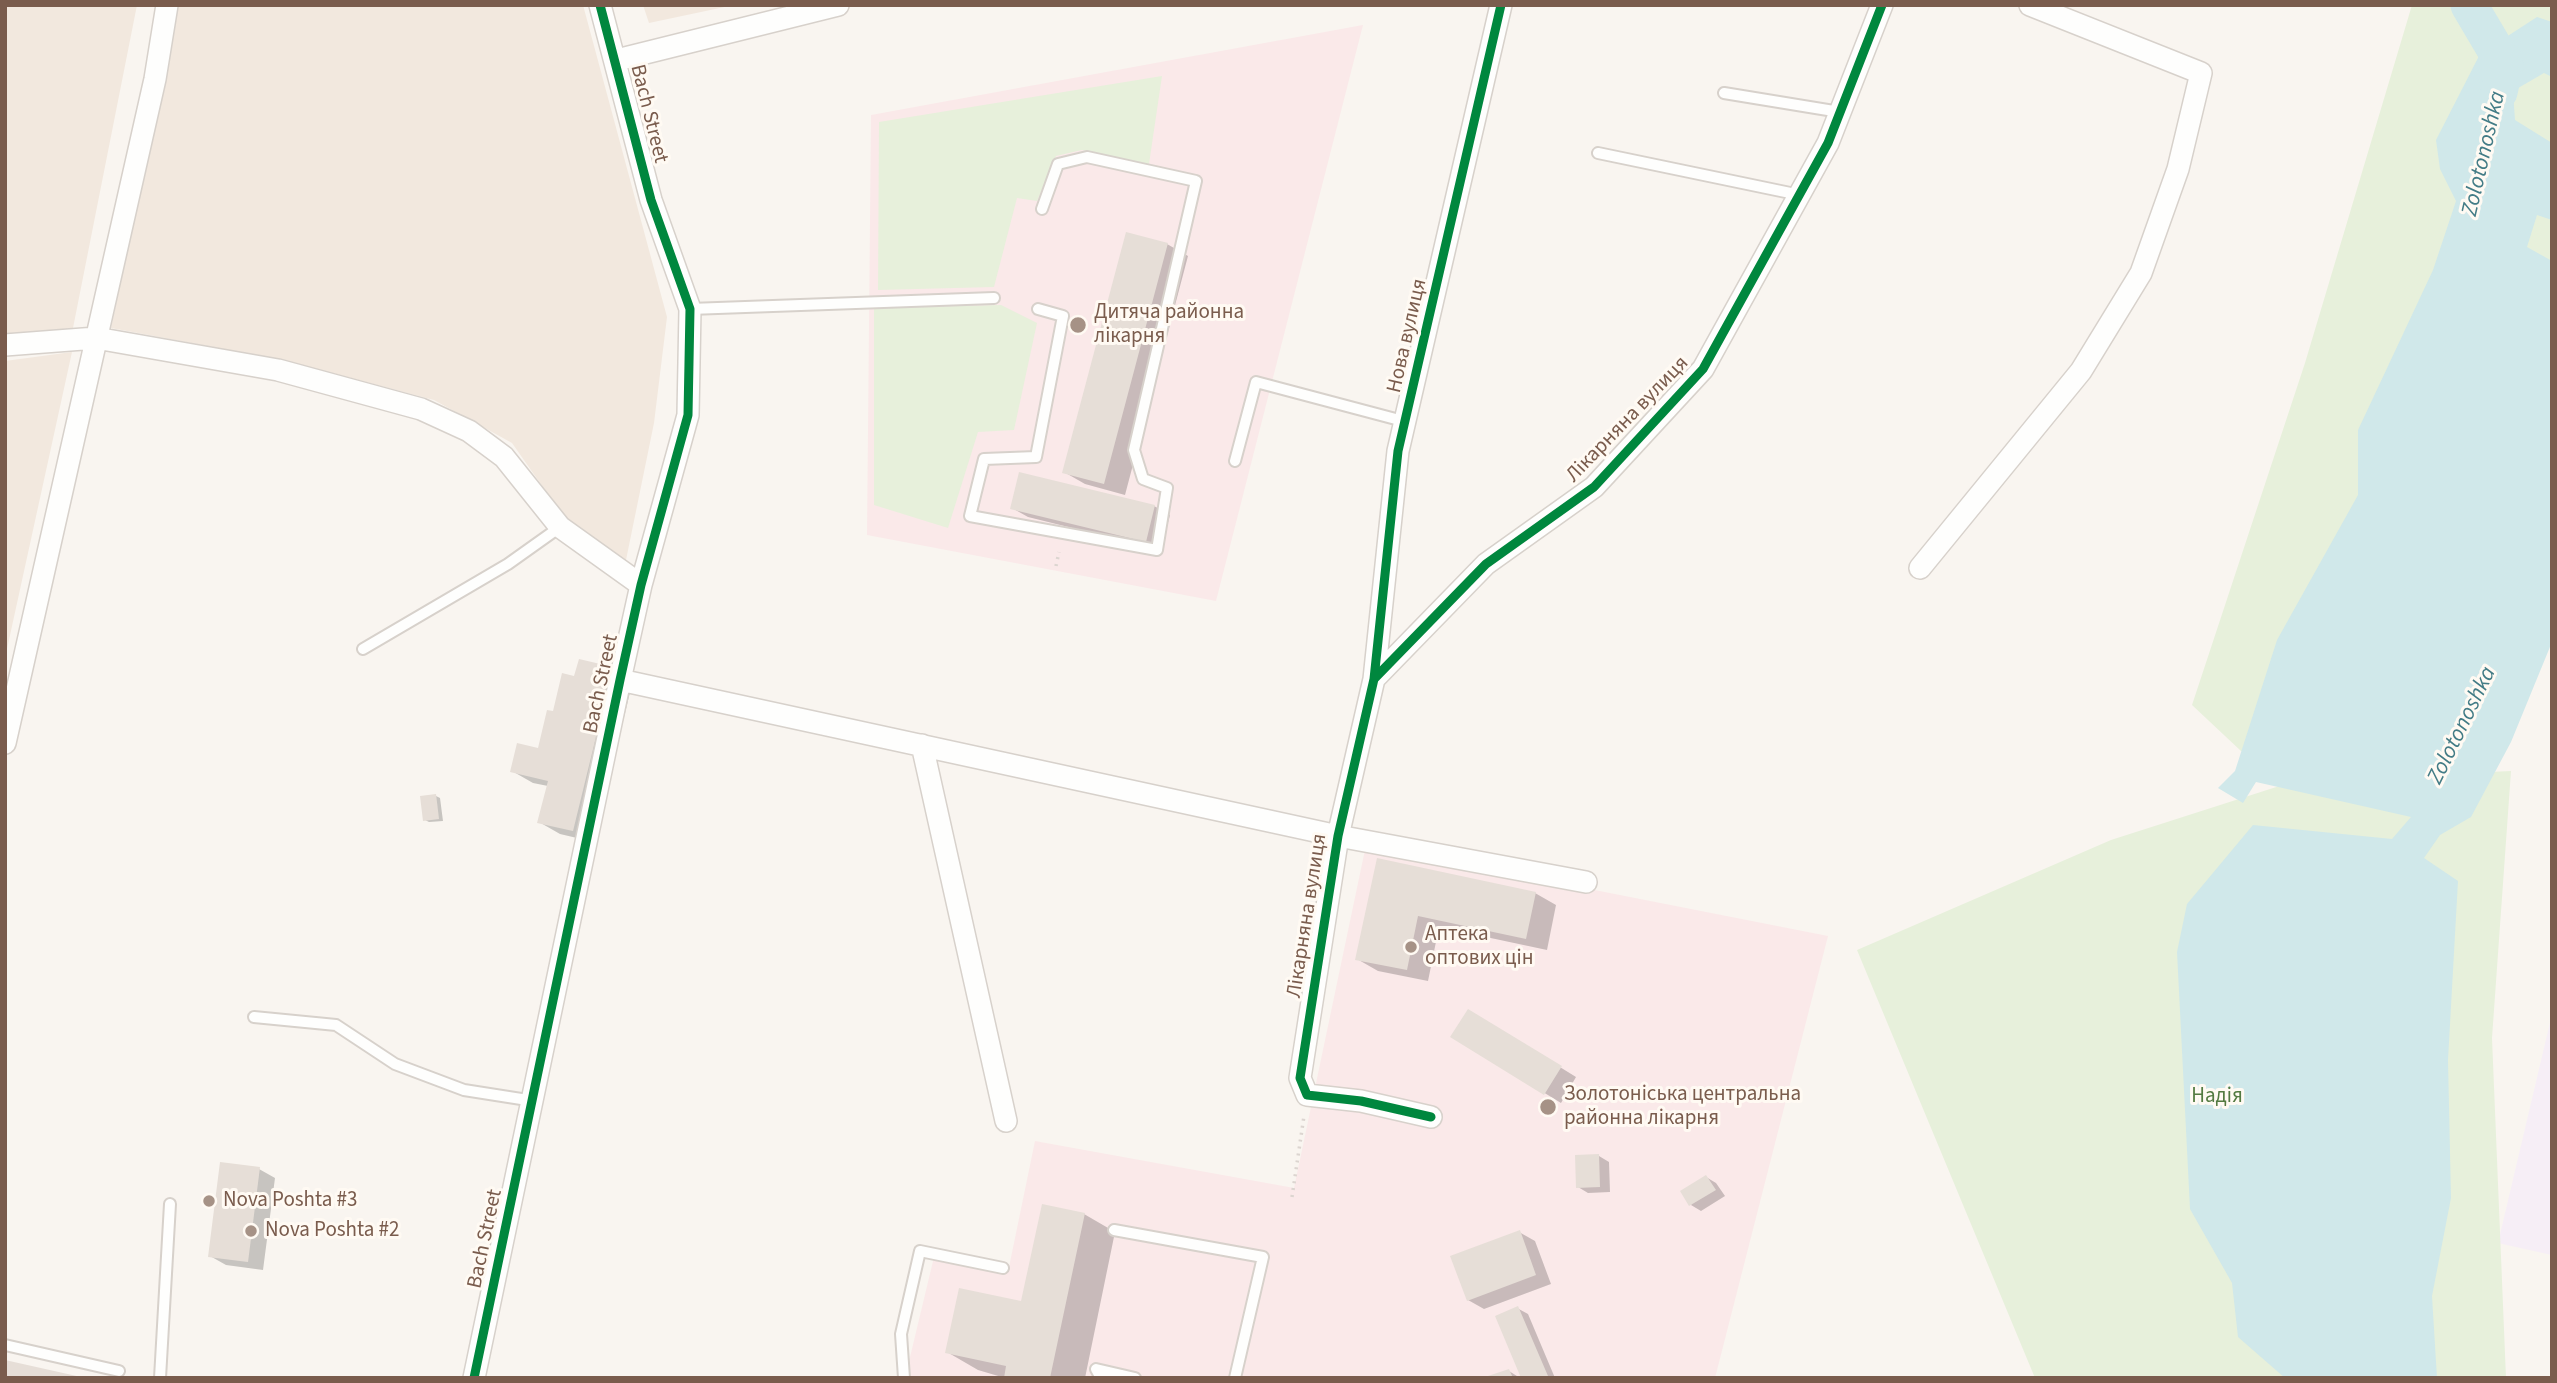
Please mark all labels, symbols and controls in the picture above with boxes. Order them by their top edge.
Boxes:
street label: Bach Street [624,62,672,166]
water label: Zolotonoshka [2457,89,2513,219]
street label: Нова вулиця [1383,276,1433,396]
place label: Дитяча районна лікарня [1094,300,1244,350]
marker: Дитяча районна лікарня [1068,315,1088,335]
street label: Лікарняна вулиця [1561,352,1695,488]
street label: Bach Street [579,632,625,736]
water label: Zolotonoshka [2423,663,2503,789]
street label: Лікарняна вулиця [1283,832,1333,1000]
place label: Аптека оптових цін [1425,922,1534,972]
marker: Аптека оптових цін [1403,939,1419,955]
place label: Золотоніська центральна районна лікарня [1564,1082,1801,1132]
park label: Надія [2191,1084,2243,1110]
marker: Золотоніська центральна районна лікарня [1538,1097,1558,1117]
street label: Bach Street [463,1187,509,1291]
place label: Nova Poshta #3 [223,1188,357,1214]
marker: Nova Poshta #3 [201,1193,217,1209]
place label: Nova Poshta #2 [265,1218,399,1244]
marker: Nova Poshta #2 [243,1223,259,1239]

